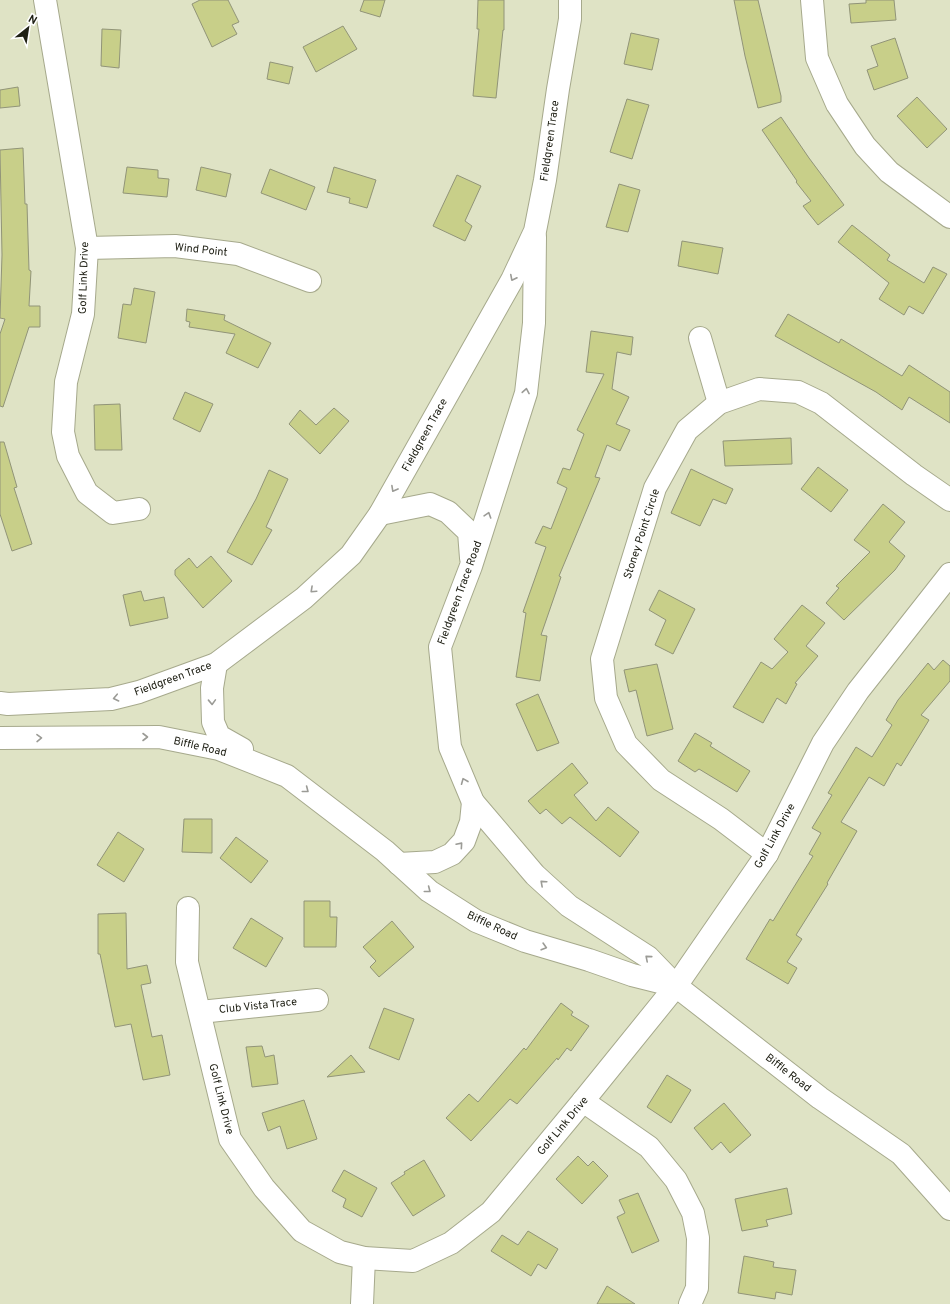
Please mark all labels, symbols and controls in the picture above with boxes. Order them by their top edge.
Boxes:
north arrow [8,8,48,48]
text: N [26,12,39,28]
street label: Fieldgreen Trace [537,100,563,182]
street label: Wind Point [174,240,228,260]
street label: Golf Link Drive [76,241,92,314]
one-way arrow [510,274,517,282]
one-way arrow [521,388,530,394]
street label: Fieldgreen Trace [399,396,451,474]
one-way arrow [392,485,399,493]
street label: Stoney Point Circle [621,487,663,581]
one-way arrow [483,512,492,519]
street label: Fieldgreen Trace Road [435,539,485,647]
one-way arrow [311,585,318,592]
street label: Fieldgreen Trace [132,658,214,700]
one-way arrow [113,693,119,701]
one-way arrow [208,699,216,705]
one-way arrow [142,733,148,741]
one-way arrow [36,734,42,742]
street label: Biffle Road [172,734,228,760]
one-way arrow [461,777,469,785]
one-way arrow [301,785,308,792]
street label: Golf Link Drive [751,801,799,871]
one-way arrow [455,842,462,850]
one-way arrow [540,880,548,887]
one-way arrow [424,885,431,892]
street label: Biffle Road [464,908,520,944]
one-way arrow [540,942,547,951]
one-way arrow [646,955,653,962]
street label: Club Vista Trace [218,995,298,1017]
street label: Biffle Road [762,1051,814,1095]
street label: Golf Link Drive [205,1062,237,1136]
street label: Golf Link Drive [534,1094,592,1158]

